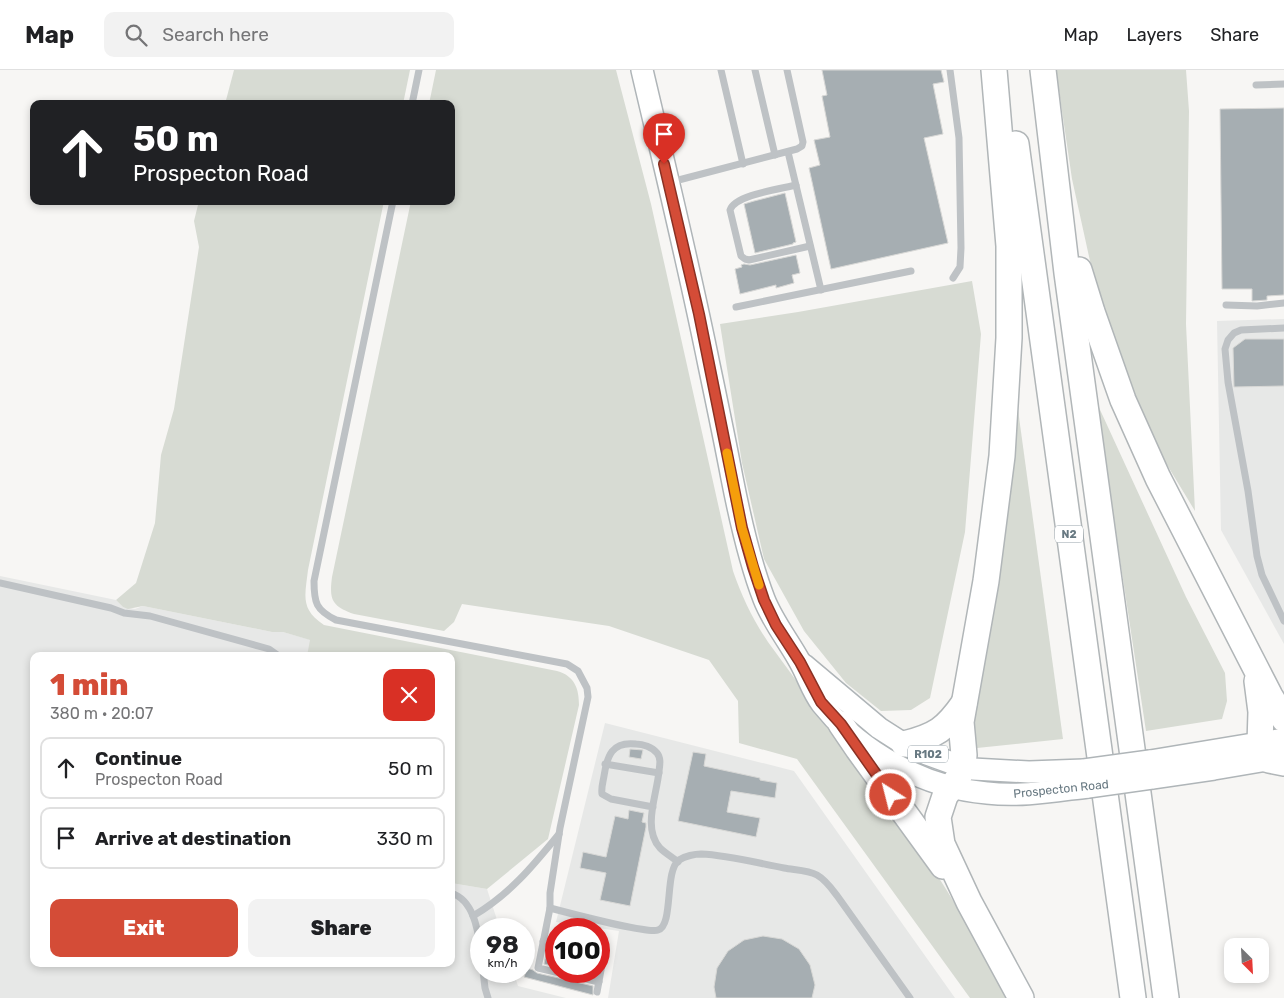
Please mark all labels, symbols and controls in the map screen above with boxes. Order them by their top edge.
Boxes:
search box [104,12,454,57]
text: Map [25,21,74,49]
icon: search [122,21,150,49]
text: Search here [162,23,269,46]
text: Map [1064,24,1099,46]
text: Layers [1127,24,1182,46]
text: Share [1210,24,1259,46]
pin [643,113,685,164]
text: 50 m [133,118,219,160]
icon: ahead [50,120,115,185]
icon: arrive [650,120,678,148]
text: Prospecton Road [133,160,309,187]
road number: N2 [1055,526,1083,542]
text: 1 min [50,667,128,703]
button: close [383,669,435,721]
text: 380 m · 20:07 [50,704,153,723]
road number: R102 [908,746,948,762]
text: Continue [95,747,182,770]
icon: ahead [52,754,80,782]
text: 50 m [388,757,433,780]
position arrow [864,768,916,820]
text: Prospecton Road [95,770,223,789]
street label: Prospecton Road [1013,777,1109,801]
icon: arrive [52,824,80,852]
text: Arrive at destination [95,827,291,850]
text: 330 m [377,827,433,850]
button: Exit [50,899,238,957]
button: Share [248,899,435,957]
speed limit sign: 100 [545,918,610,983]
text: 98 [486,930,519,959]
north arrow [1224,938,1269,982]
map controls [1224,938,1269,983]
text: km/h [488,956,517,970]

